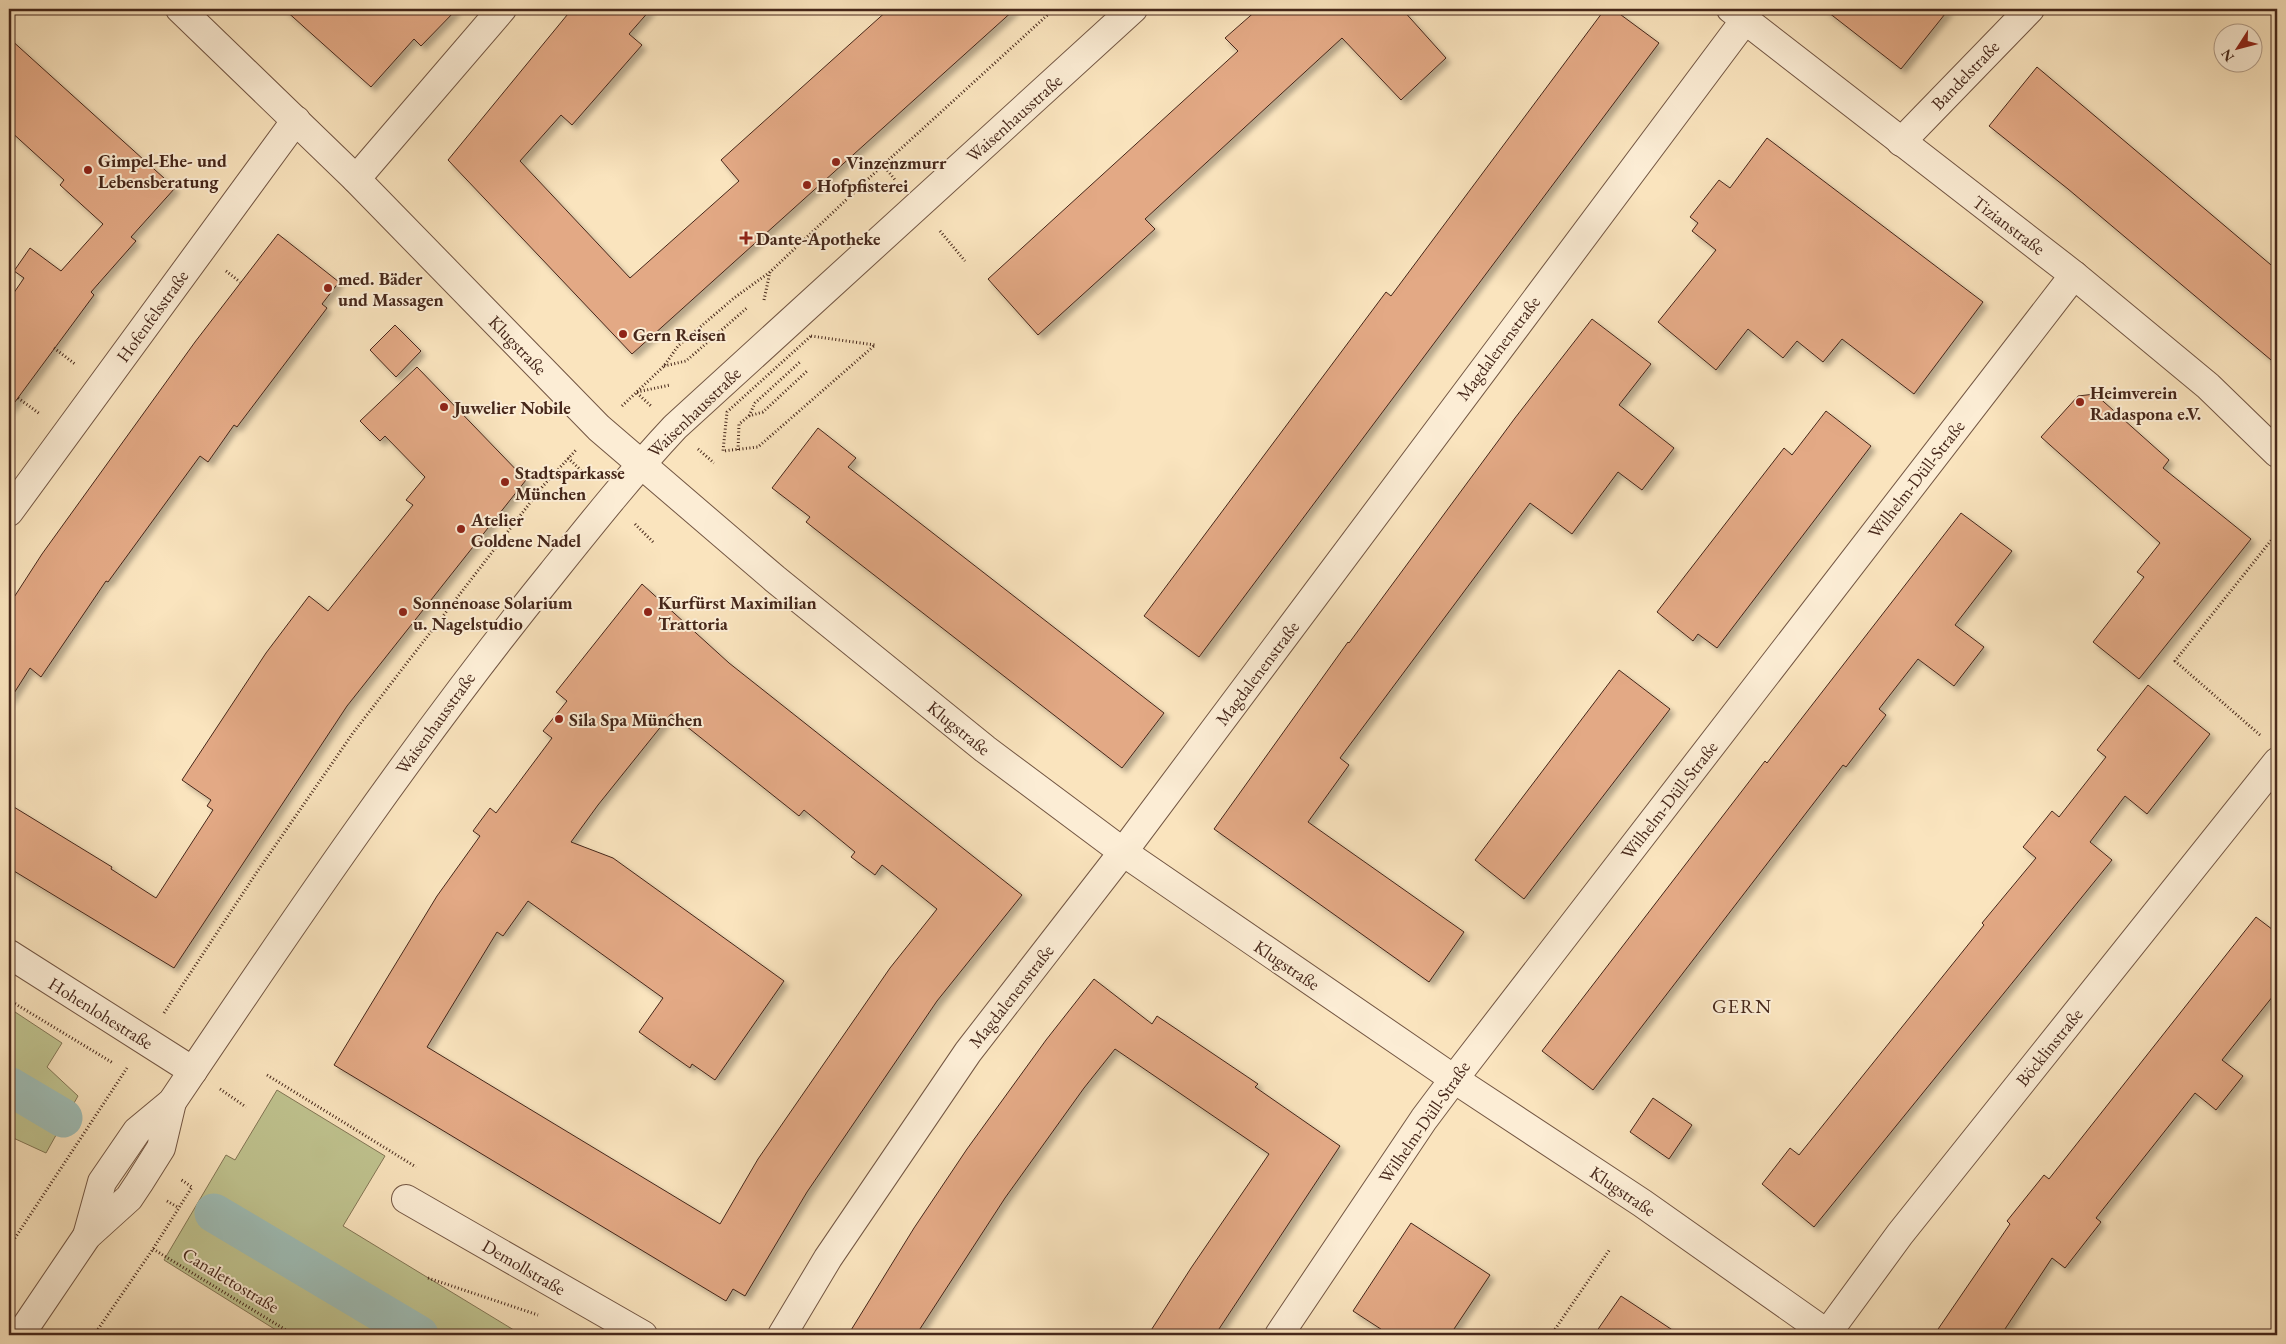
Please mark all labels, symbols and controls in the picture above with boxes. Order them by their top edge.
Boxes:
north arrow [2214,22,2264,72]
street label: Bandelstraße [1926,35,2004,115]
text: N [2216,45,2238,66]
street label: Waisenhausstraße [961,69,1067,167]
place label: Gimpel-Ehe- und Lebensberatung [98,149,227,193]
place label: Vinzenzmurr [846,151,947,174]
marker: Vinzenzmurr [830,156,842,168]
marker: Gimpel-Ehe- und Lebensberatung [82,164,94,176]
place label: Hofpfisterei [817,174,909,197]
marker: Hofpfisterei [801,179,813,191]
street label: Tizianstraße [1968,190,2050,260]
place label: Dante-Apotheke [756,227,881,250]
marker: Dante-Apotheke [740,232,752,244]
street label: Hofenfelsstraße [111,265,193,367]
place label: med. Bäder und Massagen [338,267,444,311]
marker: med. Bäder und Massagen [322,282,334,294]
street label: Magdalenenstraße [1451,291,1545,405]
street label: Klugstraße [484,310,552,380]
place label: Gern Reisen [633,323,726,346]
marker: Gern Reisen [617,328,629,340]
street label: Waisenhausstraße [642,362,746,462]
place label: Heimverein Radaspona e.V. [2090,381,2201,425]
place label: Juwelier Nobile [452,396,571,419]
marker: Heimverein Radaspona e.V. [2074,396,2086,408]
marker: Juwelier Nobile [438,401,450,413]
street label: Wilhelm-Düll-Straße [1863,415,1969,543]
place label: Stadtsparkasse München [515,461,625,505]
marker: Stadtsparkasse München [499,476,511,488]
place label: Atelier Goldene Nadel [470,508,581,552]
marker: Atelier Goldene Nadel [455,523,467,535]
place label: Sonnenoase Solarium u. Nagelstudio [413,591,573,635]
place label: Kurfürst Maximilian Trattoria [658,591,817,635]
marker: Sonnenoase Solarium u. Nagelstudio [397,606,409,618]
marker: Kurfürst Maximilian Trattoria [642,606,654,618]
street label: Magdalenenstraße [1210,616,1304,730]
street label: Waisenhausstraße [390,667,480,779]
street label: Klugstraße [923,696,995,760]
place label: Sila Spa München [569,708,703,731]
marker: Sila Spa München [553,713,565,725]
street label: Wilhelm-Düll-Straße [1616,736,1722,864]
street label: Klugstraße [1250,935,1324,995]
street label: Magdalenenstraße [963,940,1059,1052]
street label: Hohenlohestraße [44,972,158,1054]
district label: GERN [1712,993,1772,1019]
street label: Böcklinstraße [2010,1003,2088,1091]
street label: Wilhelm-Düll-Straße [1373,1056,1475,1188]
street label: Klugstraße [1586,1161,1660,1221]
street label: Demollstraße [478,1234,570,1300]
street label: Canalettostraße [178,1242,284,1318]

